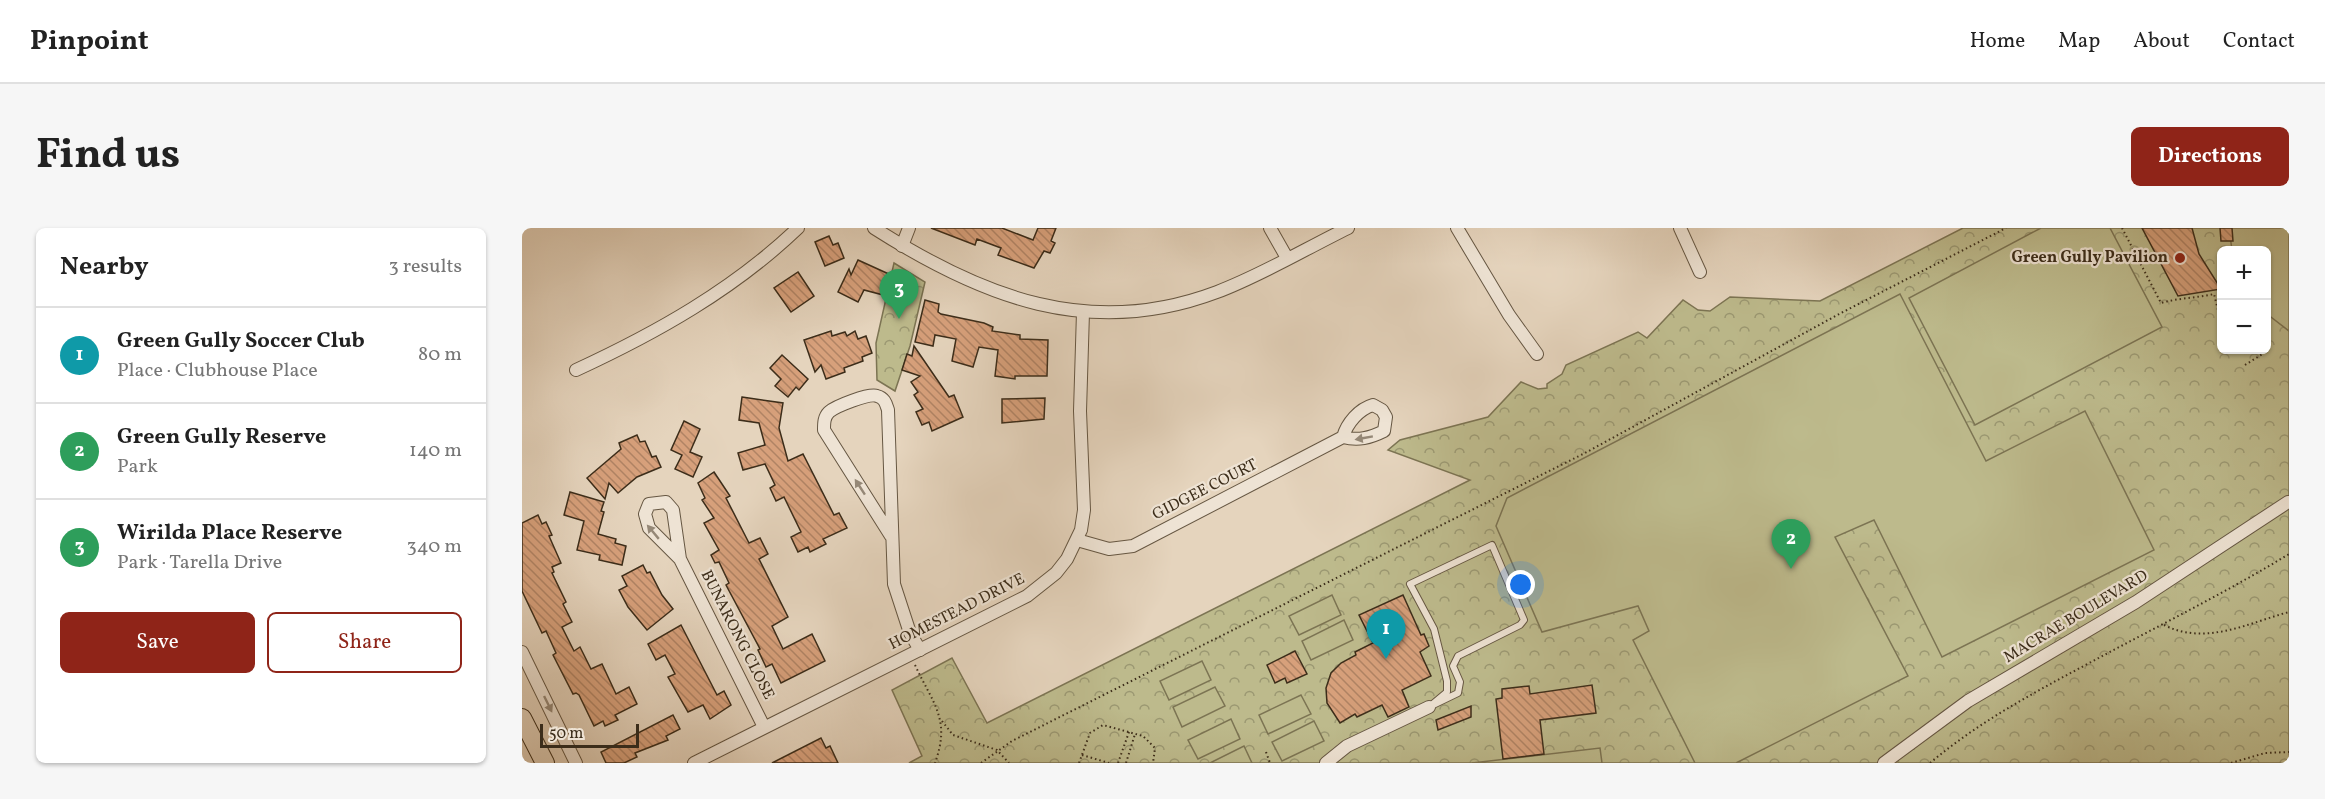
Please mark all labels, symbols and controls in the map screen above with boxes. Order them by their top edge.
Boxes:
text: Pinpoint [30,22,148,61]
text: Home [1970,27,2025,56]
text: Map [2058,27,2100,56]
text: About [2133,27,2190,56]
text: Contact [2223,27,2295,56]
text: Find us [36,127,180,186]
button: Directions [2131,127,2289,186]
map controls [2217,246,2271,354]
button: + [2217,246,2271,300]
place label: Green Gully Pavilion [2011,247,2168,269]
text: Nearby [60,249,149,285]
marker: Green Gully Pavilion [2173,251,2187,265]
text: 3 results [388,253,462,281]
pin: 3 [880,270,919,319]
button: − [2217,300,2271,354]
text: Green Gully Soccer Club [117,326,365,357]
text: 1 [75,341,84,369]
text: 80 m [418,341,462,369]
text: Place · Clubhouse Place [117,357,318,385]
text: Green Gully Reserve [117,422,326,453]
one-way arrow [1354,434,1373,443]
text: 2 [74,437,85,465]
text: 140 m [409,437,462,465]
text: Park [117,453,158,481]
street label: GIDGEE COURT [1149,454,1261,526]
one-way arrow [854,478,865,495]
text: Wirilda Place Reserve [117,518,342,549]
pin: 2 [1772,520,1810,569]
one-way arrow [647,524,660,540]
text: 3 [74,533,85,561]
text: 340 m [406,533,462,561]
text: Park · Tarella Drive [117,549,282,577]
street label: MACRAE BOULEVARD [2000,565,2153,669]
street label: BUNARONG CLOSE [695,567,779,703]
street label: HOMESTEAD DRIVE [885,568,1029,656]
your location [1506,570,1535,599]
pin: 1 [1366,610,1406,659]
button: Save [60,612,255,673]
button: Share [267,612,462,673]
one-way arrow [543,696,552,713]
scale bar [540,721,639,748]
text: 50 m [549,723,583,745]

